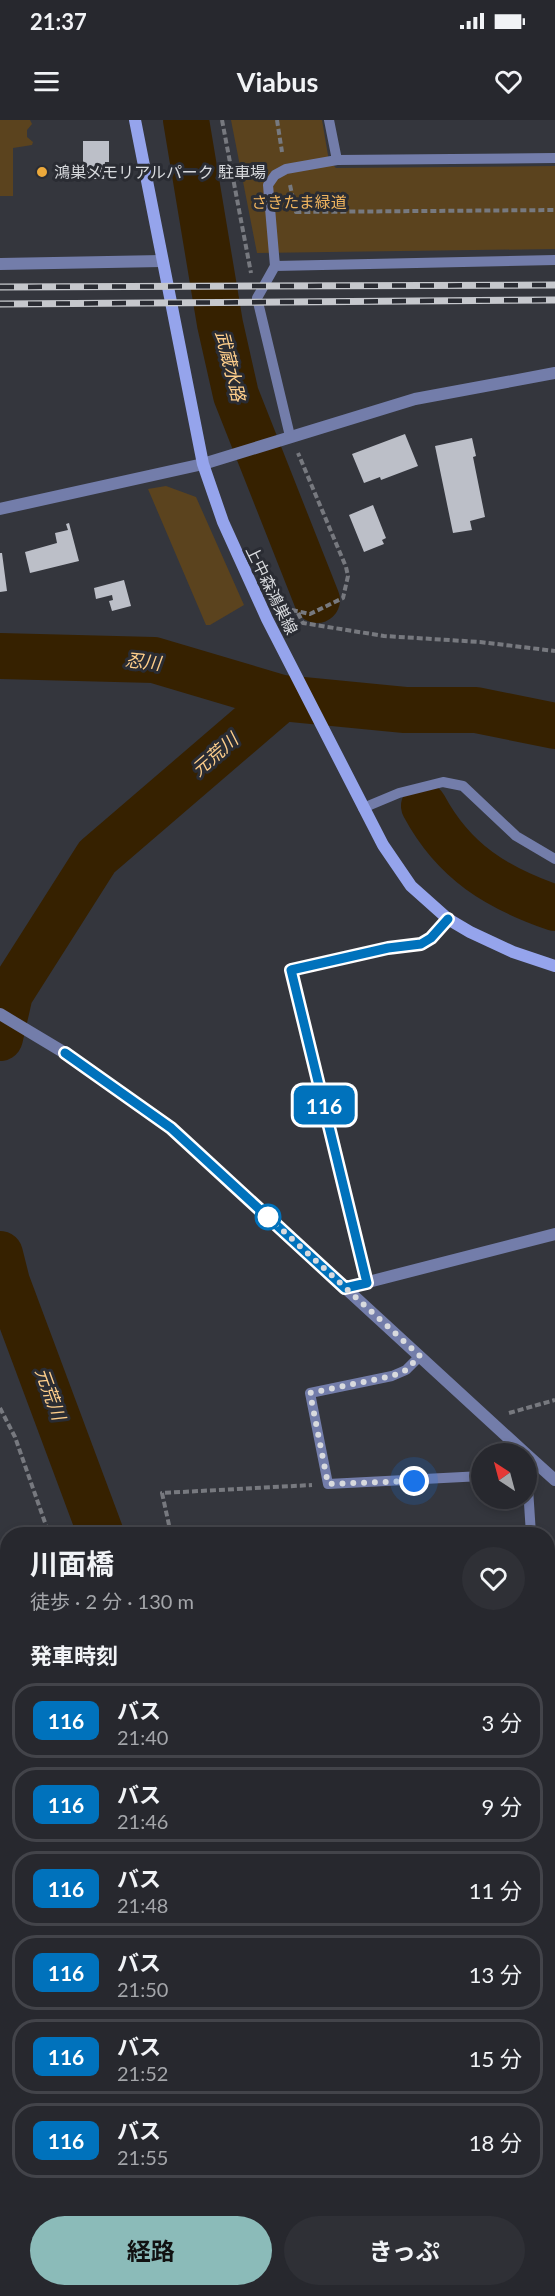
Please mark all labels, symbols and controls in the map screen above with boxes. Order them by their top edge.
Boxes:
text: 21:37 [30,8,87,35]
icon: menu [30,65,63,98]
text: Viabus [237,65,318,98]
icon: heart [492,65,525,98]
place label: 鴻巣メモリアルパーク 駐車場 [54,162,266,181]
marker: 鴻巣メモリアルパーク 駐車場 [35,165,49,179]
park label: さきたま緑道 [251,192,347,211]
water label: 武蔵水路 [212,328,251,405]
street label: 上中森鴻巣線 [243,542,302,637]
water label: 忍川 [124,648,164,674]
water label: 元荒川 [187,727,243,780]
line badge: 116 [290,1086,358,1124]
text: 116 [306,1093,342,1118]
unlabelled marker [255,1204,281,1230]
water label: 元荒川 [31,1365,71,1425]
north arrow [471,1443,537,1509]
map controls [471,1443,537,1509]
your location [399,1466,429,1496]
text: 川面橋 [30,1546,114,1580]
button: heart [462,1547,525,1610]
text: 徒歩 · 2 分 · 130 m [30,1589,194,1613]
text: 発車時刻 [30,1642,118,1669]
text: バス [117,1697,161,1724]
text: 116 [48,1708,84,1733]
text: 3 分 [482,1709,522,1736]
text: 21:40 [117,1725,168,1749]
text: バス [117,1781,161,1808]
text: 116 [48,1792,84,1817]
text: 9 分 [482,1793,522,1820]
text: 21:46 [117,1809,168,1833]
text: バス [117,1865,161,1892]
text: 116 [48,1876,84,1901]
text: 11 分 [469,1877,522,1904]
text: 21:48 [117,1893,168,1917]
text: バス [117,1949,161,1976]
text: 116 [48,1960,84,1985]
text: 13 分 [469,1961,522,1988]
text: 21:50 [117,1977,168,2001]
text: バス [117,2033,161,2060]
text: 116 [48,2044,84,2069]
text: 15 分 [469,2045,522,2072]
text: 21:52 [117,2061,168,2085]
text: バス [117,2117,161,2144]
text: 116 [48,2128,84,2153]
text: 18 分 [469,2129,522,2156]
text: 21:55 [117,2145,168,2169]
button: 経路 [30,2216,272,2285]
button: きっぷ [284,2216,525,2285]

